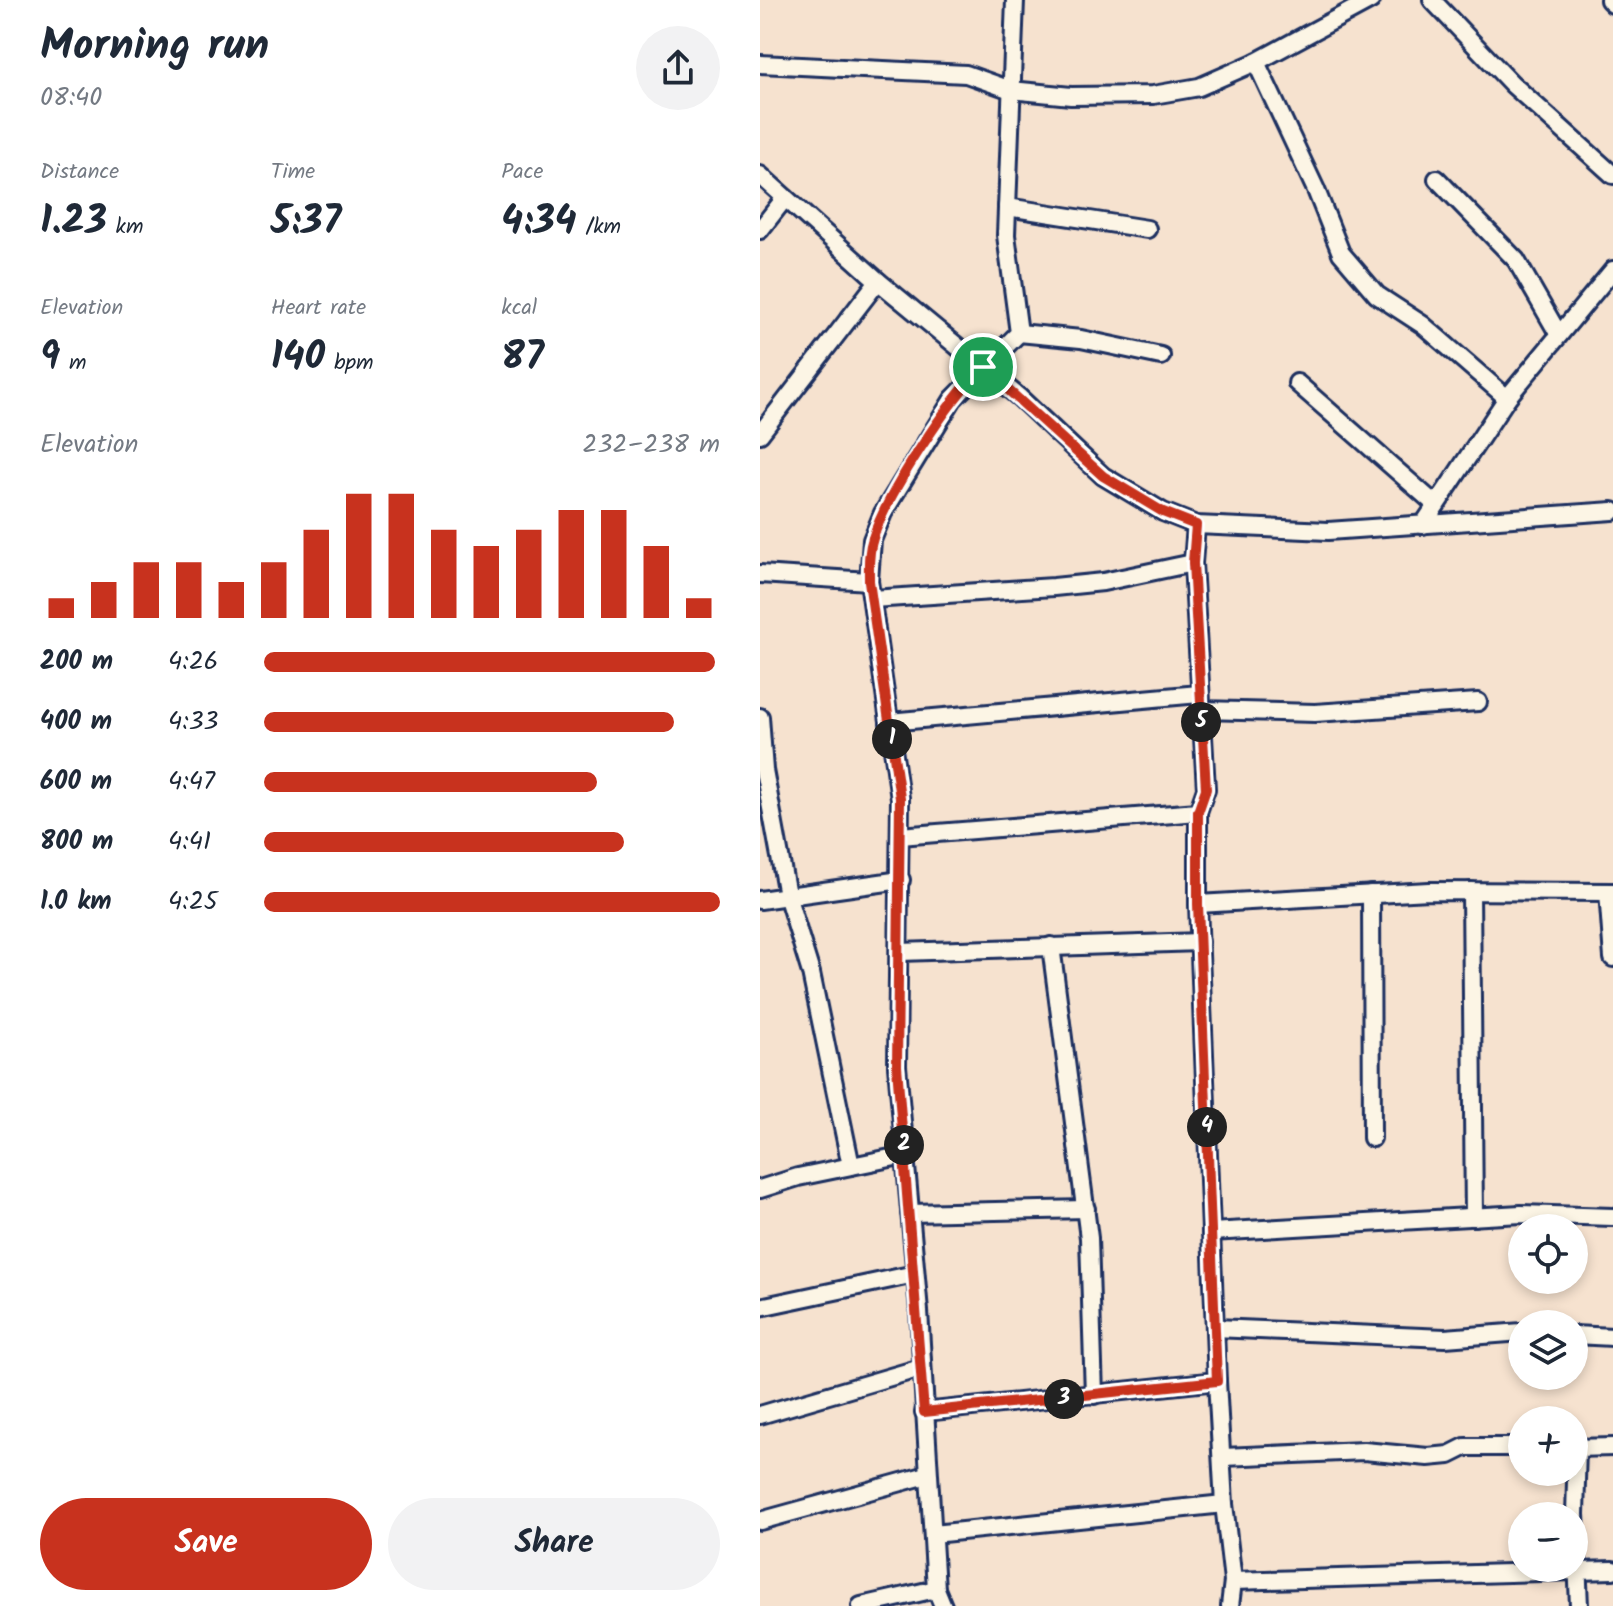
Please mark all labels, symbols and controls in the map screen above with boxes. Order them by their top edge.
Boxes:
text: Morning run [40,12,269,82]
button: share [636,26,720,110]
text: 08:40 [40,77,102,119]
text: Distance [40,155,119,190]
text: Time [271,155,315,190]
text: Pace [501,155,543,190]
text: 1.23 [40,190,107,254]
text: 5:37 [271,190,342,254]
text: 4:34 [501,190,577,254]
text: km [107,210,143,245]
text: /km [577,210,621,245]
text: Elevation [40,291,123,326]
text: Heart rate [271,291,366,326]
text: kcal [501,291,537,326]
text: 9 [40,326,60,390]
text: 140 [271,326,325,390]
text: 87 [501,326,544,390]
pin [949,333,1017,401]
icon: arrive [961,345,1005,389]
text: m [60,346,87,381]
text: bpm [325,346,373,381]
text: Elevation [40,424,138,466]
text: 232–238 m [582,424,720,466]
text: 200 m [40,641,113,683]
text: 4:26 [168,641,218,683]
text: 400 m [40,701,112,743]
text: 4:33 [168,701,218,743]
pin: 5 [1181,702,1221,742]
text: 5 [1195,704,1207,739]
pin: 1 [872,719,912,759]
text: 1 [889,721,895,756]
text: 600 m [40,761,112,803]
text: 4:47 [168,761,215,803]
text: 800 m [40,821,113,863]
text: 4:41 [168,821,211,863]
text: 1.0 km [40,881,111,923]
text: 4:25 [168,881,218,923]
pin: 4 [1187,1107,1227,1147]
text: 4 [1201,1109,1213,1144]
pin: 2 [884,1125,924,1165]
text: 2 [898,1127,910,1162]
map controls [1508,1214,1588,1582]
button: locate [1508,1214,1588,1294]
button: layers [1508,1310,1588,1390]
pin: 3 [1044,1379,1084,1419]
text: 3 [1058,1381,1070,1416]
button: + [1508,1406,1588,1486]
button: Save [40,1498,372,1590]
button: Share [388,1498,720,1590]
button: − [1508,1502,1588,1582]

